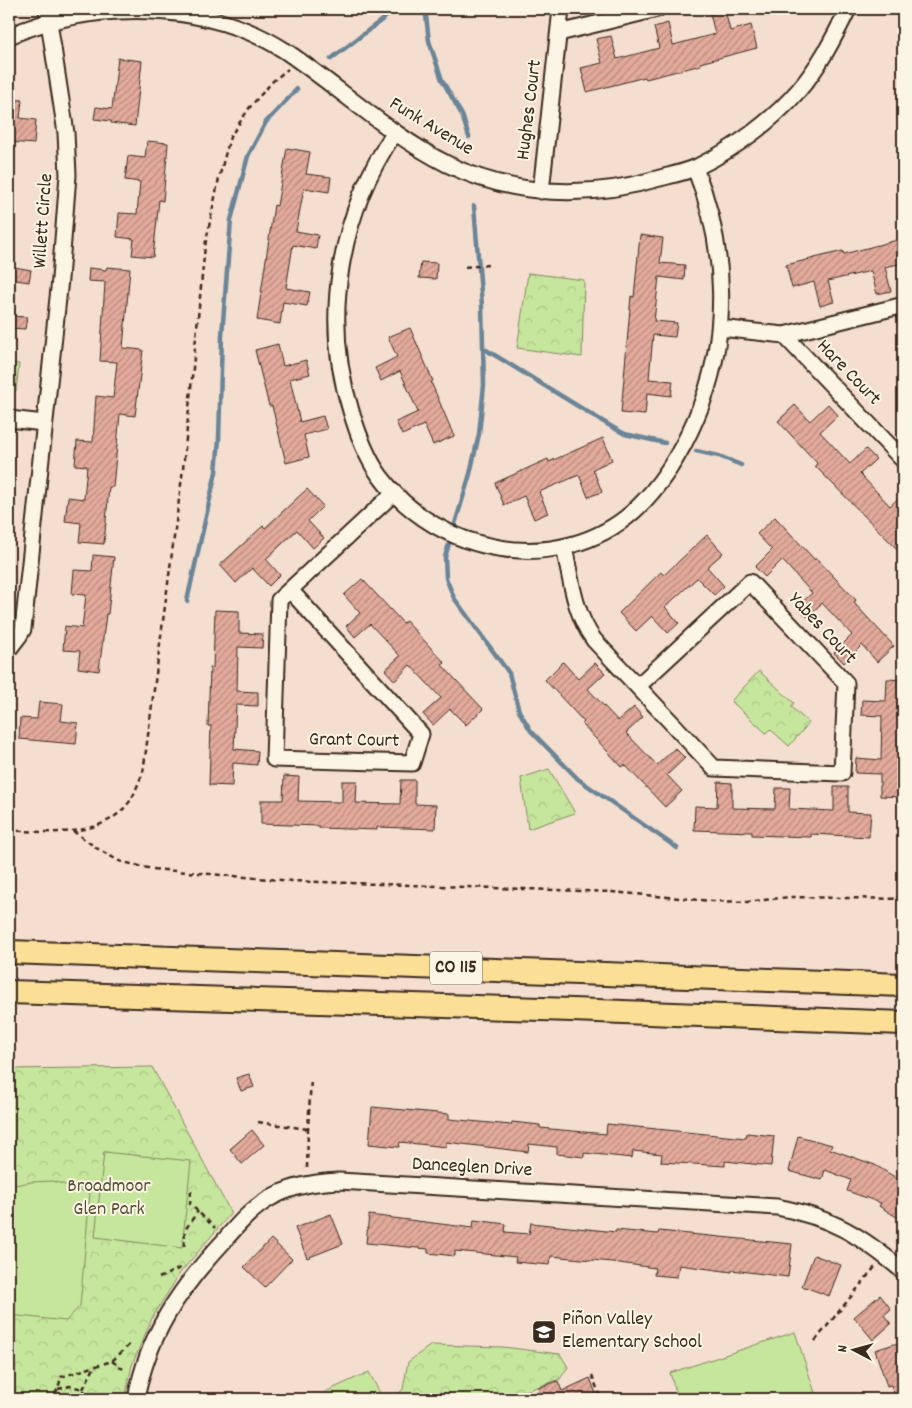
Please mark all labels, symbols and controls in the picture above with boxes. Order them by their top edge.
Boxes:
street label: Hughes Court [510,58,550,162]
street label: Funk Avenue [383,91,479,163]
street label: Willett Circle [27,172,61,270]
street label: Hare Court [809,334,887,412]
street label: Yabes Court [781,587,863,671]
street label: Grant Court [309,726,399,756]
road number: CO 115 [430,951,482,984]
street label: Danceglen Drive [411,1151,533,1185]
park label: Broadmoor Glen Park [67,1173,151,1224]
place label: Piñon Valley Elementary School [562,1306,702,1357]
school or university icon: Piñon Valley Elementary School [531,1319,557,1345]
north arrow [830,1326,880,1376]
text: N [833,1344,853,1353]

